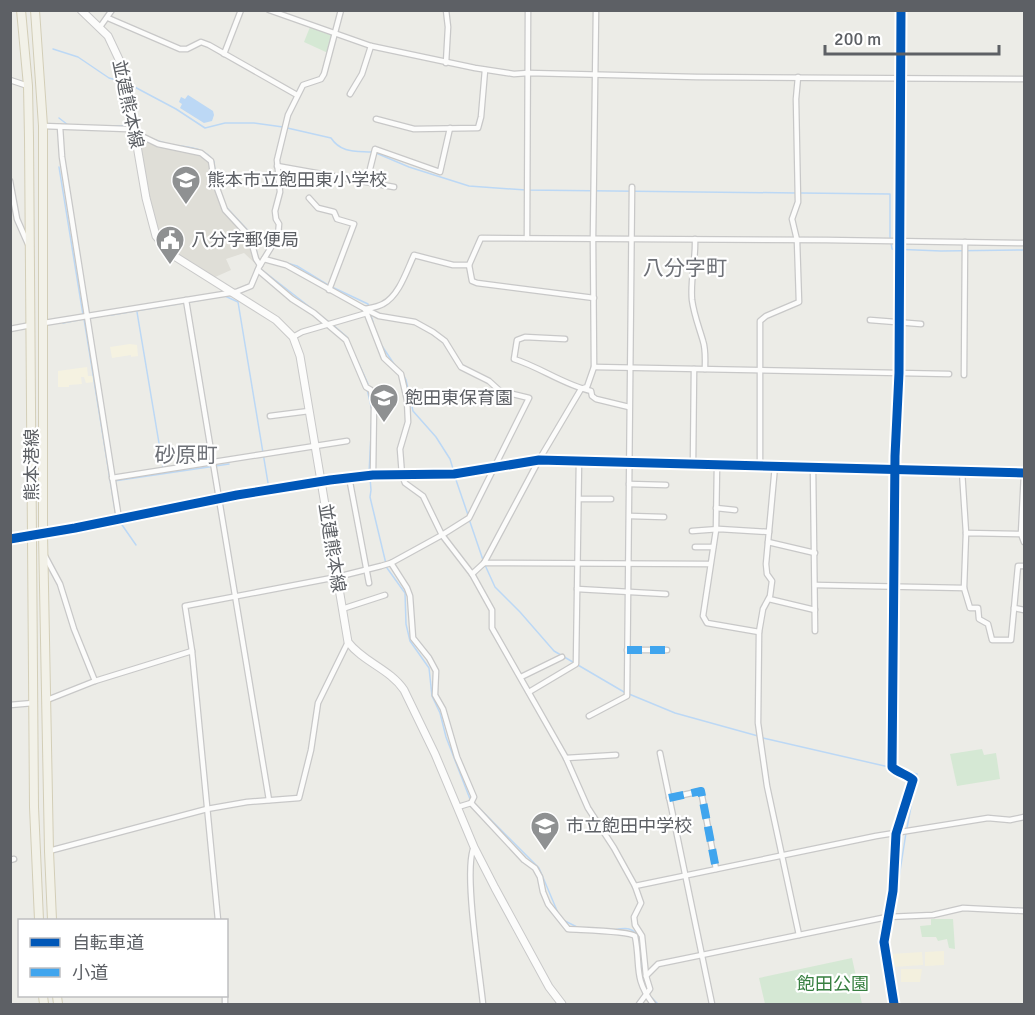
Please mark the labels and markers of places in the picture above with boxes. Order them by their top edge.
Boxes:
school or university icon: 熊本市立飽田東小学校 [170,164,202,206]
place label: 熊本市立飽田東小学校 [207,169,387,191]
public building icon: 八分字郵便局 [154,224,186,266]
place label: 八分字郵便局 [191,229,299,251]
school or university icon: 飽田東保育園 [368,382,400,424]
place label: 飽田東保育園 [405,387,513,409]
school or university icon: 市立飽田中学校 [529,810,561,852]
place label: 市立飽田中学校 [566,815,692,837]

